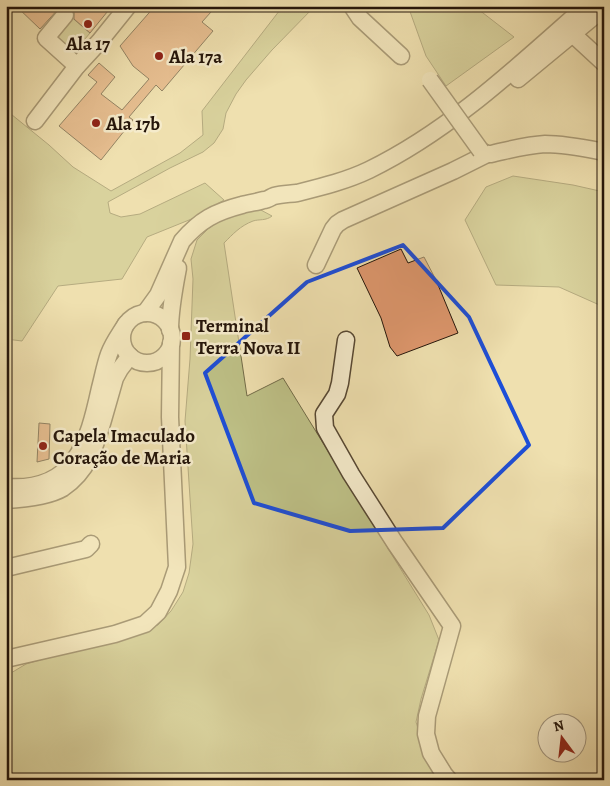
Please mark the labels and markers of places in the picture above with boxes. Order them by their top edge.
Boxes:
marker: Ala 17 [82,18,94,30]
place label: Ala 17 [65,31,111,57]
place label: Ala 17a [168,44,223,70]
marker: Ala 17a [153,50,165,62]
place label: Ala 17b [105,111,160,137]
marker: Ala 17b [90,117,102,129]
place label: Terminal Terra Nova II [196,313,301,361]
marker: Terminal Terra Nova II [180,330,192,342]
place label: Capela Imaculado Coração de Maria [53,423,195,471]
marker: Capela Imaculado Coração de Maria [37,440,49,452]

